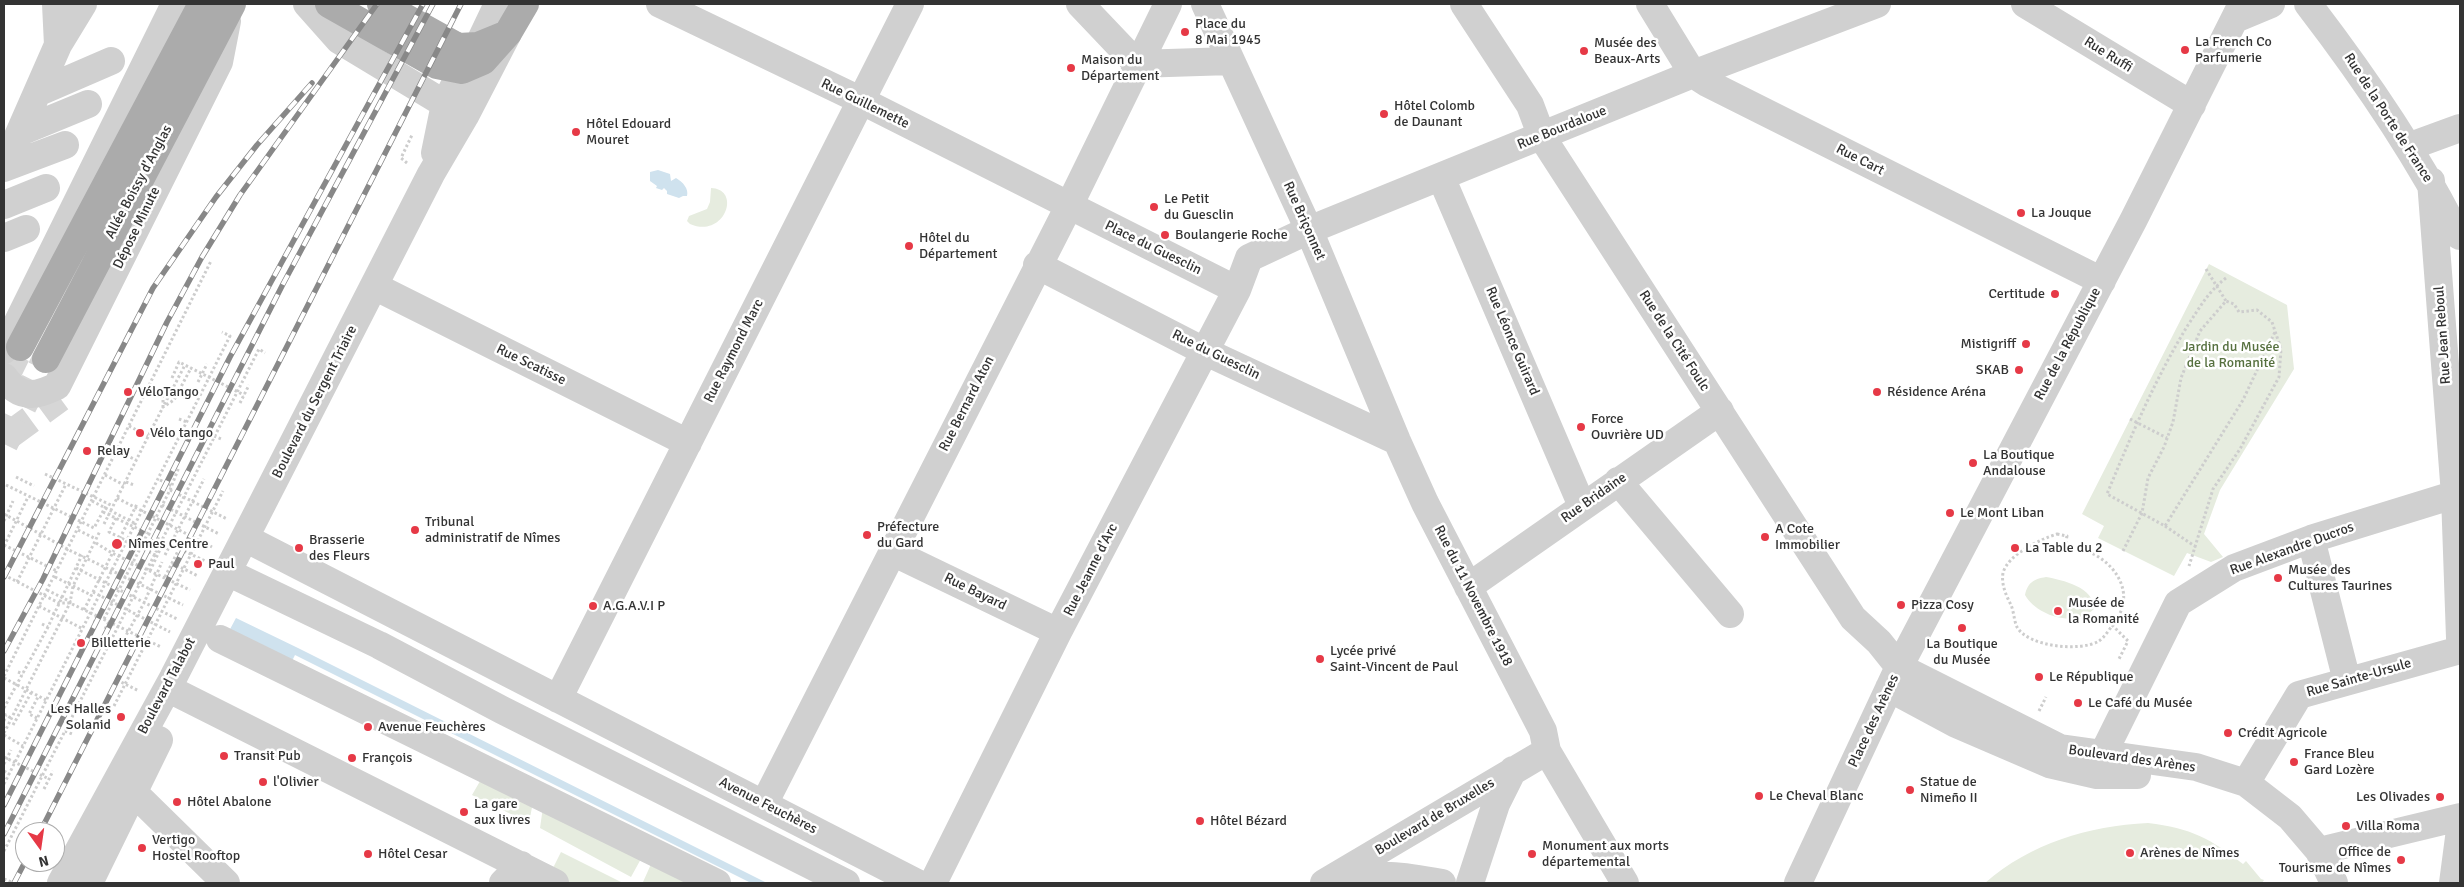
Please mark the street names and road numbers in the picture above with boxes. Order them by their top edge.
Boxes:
street label: Rue Ruffi [2081,34,2135,76]
street label: Rue de la Porte de France [2340,50,2436,186]
street label: Rue Guillemette [818,75,912,133]
street label: Rue Bourdaloue [1515,102,1609,154]
street label: Allée Boissy d'Anglas [102,122,176,242]
street label: Rue Cart [1833,141,1887,179]
street label: Rue Briçonnet [1279,179,1329,263]
street label: Dépose Minute [110,184,164,272]
street label: Place du Guesclin [1102,217,1204,279]
street label: Rue Léonce Guirard [1482,284,1542,398]
street label: Rue de la République [2031,285,2105,403]
street label: Rue Jean Reboul [2431,285,2455,385]
street label: Rue de la Cité Foulc [1635,287,1713,395]
street label: Rue Raymond Marc [701,296,767,406]
street label: Boulevard du Sergent Triaire [269,323,361,481]
street label: Rue du Guesclin [1169,326,1263,384]
street label: Rue Scatisse [494,341,568,389]
street label: Rue Bernard Aton [936,354,998,454]
street label: Rue Bridaine [1558,469,1630,527]
street label: Rue Alexandre Ducros [2228,519,2356,579]
street label: Rue Jeanne d'Arc [1060,521,1122,619]
street label: Rue du 11 Novembre 1918 [1430,523,1516,669]
street label: Rue Bayard [941,570,1009,614]
street label: Boulevard Talabot [135,635,199,737]
street label: Rue Sainte-Ursule [2305,655,2413,701]
street label: Place des Arènes [1845,672,1903,770]
street label: Boulevard des Arènes [2067,742,2197,776]
street label: Avenue Feuchères [716,774,820,838]
street label: Boulevard de Bruxelles [1372,775,1498,859]

